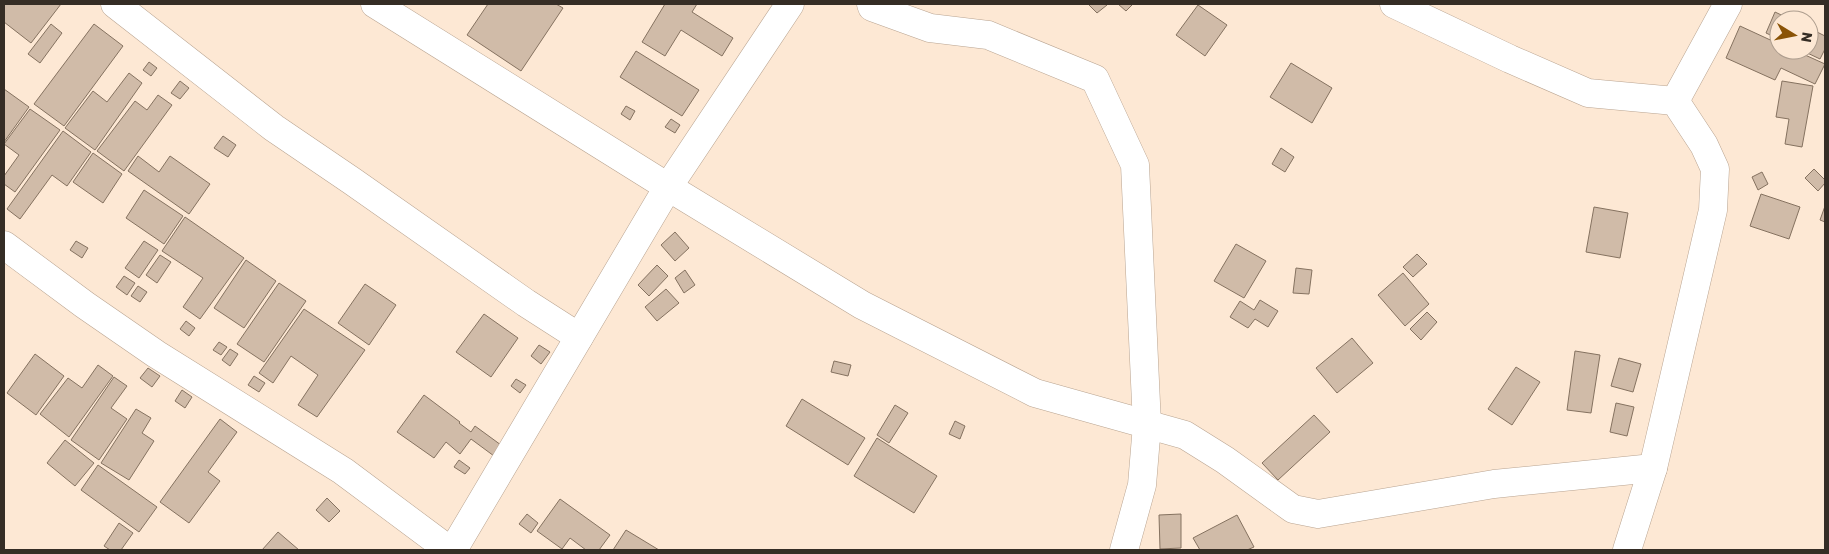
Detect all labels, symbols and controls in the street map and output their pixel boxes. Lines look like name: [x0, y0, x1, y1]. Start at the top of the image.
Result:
north arrow: [1769, 10, 1819, 60]
text: N: [1797, 31, 1816, 44]

